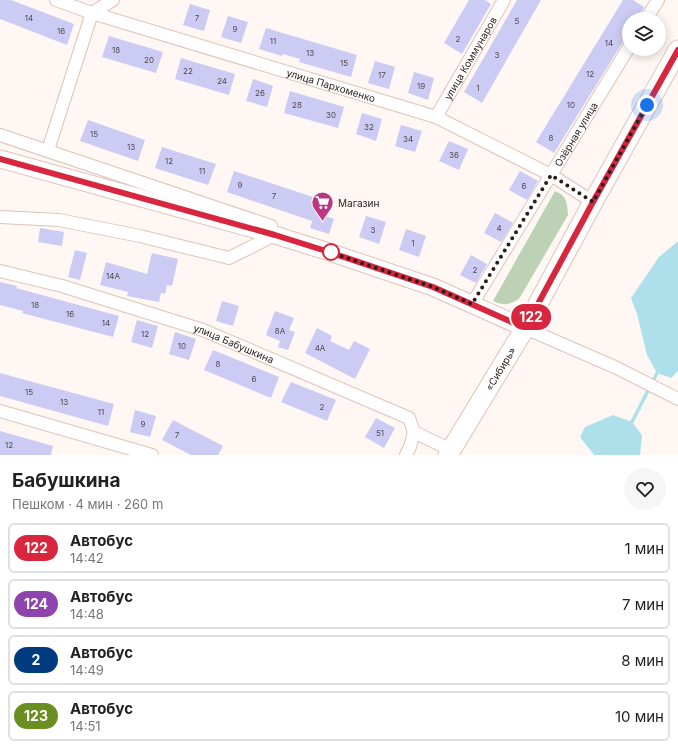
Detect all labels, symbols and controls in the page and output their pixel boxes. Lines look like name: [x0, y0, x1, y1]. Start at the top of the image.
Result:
map controls: [622, 12, 666, 56]
button: layers: [622, 12, 666, 56]
house number: 14: [25, 13, 33, 23]
house number: 7: [195, 13, 200, 23]
street label: улица Коммунаров: [441, 14, 499, 102]
house number: 5: [515, 16, 520, 26]
house number: 9: [233, 24, 238, 34]
house number: 16: [57, 26, 65, 36]
house number: 2: [456, 34, 461, 44]
house number: 11: [270, 36, 276, 46]
house number: 14: [605, 38, 613, 48]
house number: 18: [112, 45, 120, 55]
house number: 13: [306, 48, 314, 58]
house number: 3: [495, 50, 500, 60]
house number: 20: [144, 55, 154, 65]
house number: 15: [340, 58, 348, 68]
house number: 22: [183, 66, 193, 76]
street label: улица Пархоменко: [285, 66, 377, 104]
house number: 12: [586, 69, 594, 79]
house number: 17: [378, 70, 386, 80]
house number: 24: [217, 76, 227, 86]
house number: 19: [417, 81, 425, 91]
house number: 1: [476, 83, 480, 93]
house number: 26: [255, 88, 265, 98]
your location: [637, 95, 657, 115]
house number: 28: [292, 100, 302, 110]
street label: Озёрная улица: [552, 100, 600, 168]
house number: 10: [567, 100, 575, 110]
house number: 30: [326, 110, 336, 120]
house number: 32: [364, 122, 374, 132]
house number: 15: [90, 129, 98, 139]
house number: 8: [549, 133, 554, 143]
house number: 34: [403, 134, 413, 144]
house number: 13: [127, 142, 135, 152]
house number: 36: [449, 150, 459, 160]
house number: 12: [165, 156, 173, 166]
house number: 11: [199, 166, 205, 176]
house number: 9: [238, 180, 243, 190]
house number: 6: [522, 181, 527, 191]
supermarket icon: Магазин: [309, 190, 335, 223]
house number: 7: [272, 191, 277, 201]
place label: Магазин: [338, 197, 379, 209]
house number: 4: [496, 223, 502, 233]
house number: 3: [371, 225, 376, 235]
house number: 1: [411, 238, 415, 248]
unlabelled marker: [322, 243, 340, 261]
house number: 2: [473, 265, 478, 275]
house number: 14А: [106, 271, 120, 281]
house number: 18: [31, 300, 39, 310]
line badge: 122: [508, 304, 554, 330]
text: 122: [519, 308, 543, 325]
house number: 16: [66, 309, 74, 319]
house number: 14: [102, 318, 110, 328]
street label: улица Бабушкина: [192, 321, 276, 366]
house number: 8А: [275, 326, 286, 336]
house number: 12: [141, 329, 149, 339]
house number: 10: [178, 341, 186, 351]
house number: 4А: [315, 343, 326, 353]
street label: «Сибирь»: [483, 345, 518, 392]
house number: 8: [216, 359, 221, 369]
house number: 6: [252, 374, 257, 384]
house number: 15: [25, 387, 33, 397]
house number: 13: [60, 397, 68, 407]
house number: 2: [320, 402, 325, 412]
house number: 11: [98, 407, 104, 417]
house number: 9: [141, 419, 146, 429]
house number: 51: [376, 428, 384, 438]
house number: 7: [175, 430, 180, 440]
house number: 12: [5, 440, 13, 450]
button: heart: [624, 468, 666, 510]
text: Бабушкина: [12, 469, 120, 492]
text: Пешком · 4 мин · 260 m: [12, 496, 163, 512]
text: Автобус: [70, 531, 133, 550]
text: 122: [24, 539, 48, 556]
text: 1 мин: [624, 539, 664, 558]
text: 14:42: [70, 550, 104, 566]
text: Автобус: [70, 587, 133, 606]
text: 124: [24, 595, 48, 612]
text: 7 мин: [622, 595, 664, 614]
text: 14:48: [70, 606, 104, 622]
text: Автобус: [70, 643, 133, 662]
text: 2: [32, 651, 40, 668]
text: 8 мин: [621, 651, 664, 670]
text: 14:49: [70, 662, 104, 678]
text: Автобус: [70, 699, 133, 718]
text: 123: [24, 707, 48, 724]
text: 10 мин: [615, 707, 664, 726]
text: 14:51: [70, 718, 101, 734]

